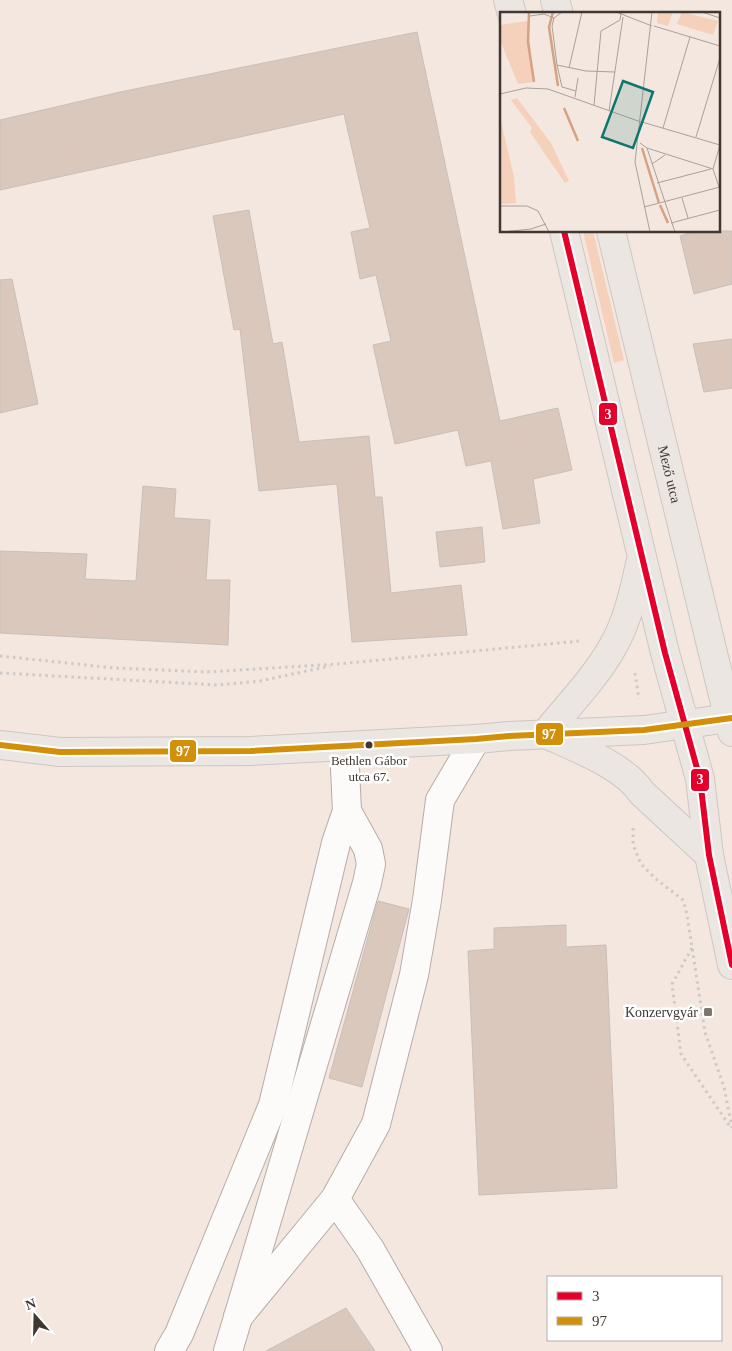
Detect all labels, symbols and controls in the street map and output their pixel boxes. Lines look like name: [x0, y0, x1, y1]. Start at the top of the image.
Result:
inset map: [500, 12, 720, 232]
line badge: 3: [598, 402, 618, 426]
text: 3: [605, 407, 612, 422]
street label: Mező utca: [655, 444, 684, 505]
line badge: 97: [535, 722, 564, 746]
text: 97: [542, 727, 556, 742]
line badge: 97: [169, 739, 197, 763]
marker: Bethlen Gábor utca 67.: [364, 740, 374, 750]
text: 97: [176, 744, 190, 759]
place label: Bethlen Gábor utca 67.: [331, 753, 408, 784]
line badge: 3: [690, 768, 710, 792]
text: 3: [697, 772, 704, 787]
place label: Konzervgyár: [625, 1005, 698, 1020]
marker: Konzervgyár: [702, 1006, 714, 1018]
legend: [547, 1276, 722, 1341]
text: 3: [592, 1288, 600, 1304]
north arrow: [10, 1291, 60, 1341]
text: N: [23, 1295, 38, 1313]
text: 97: [592, 1313, 608, 1329]

